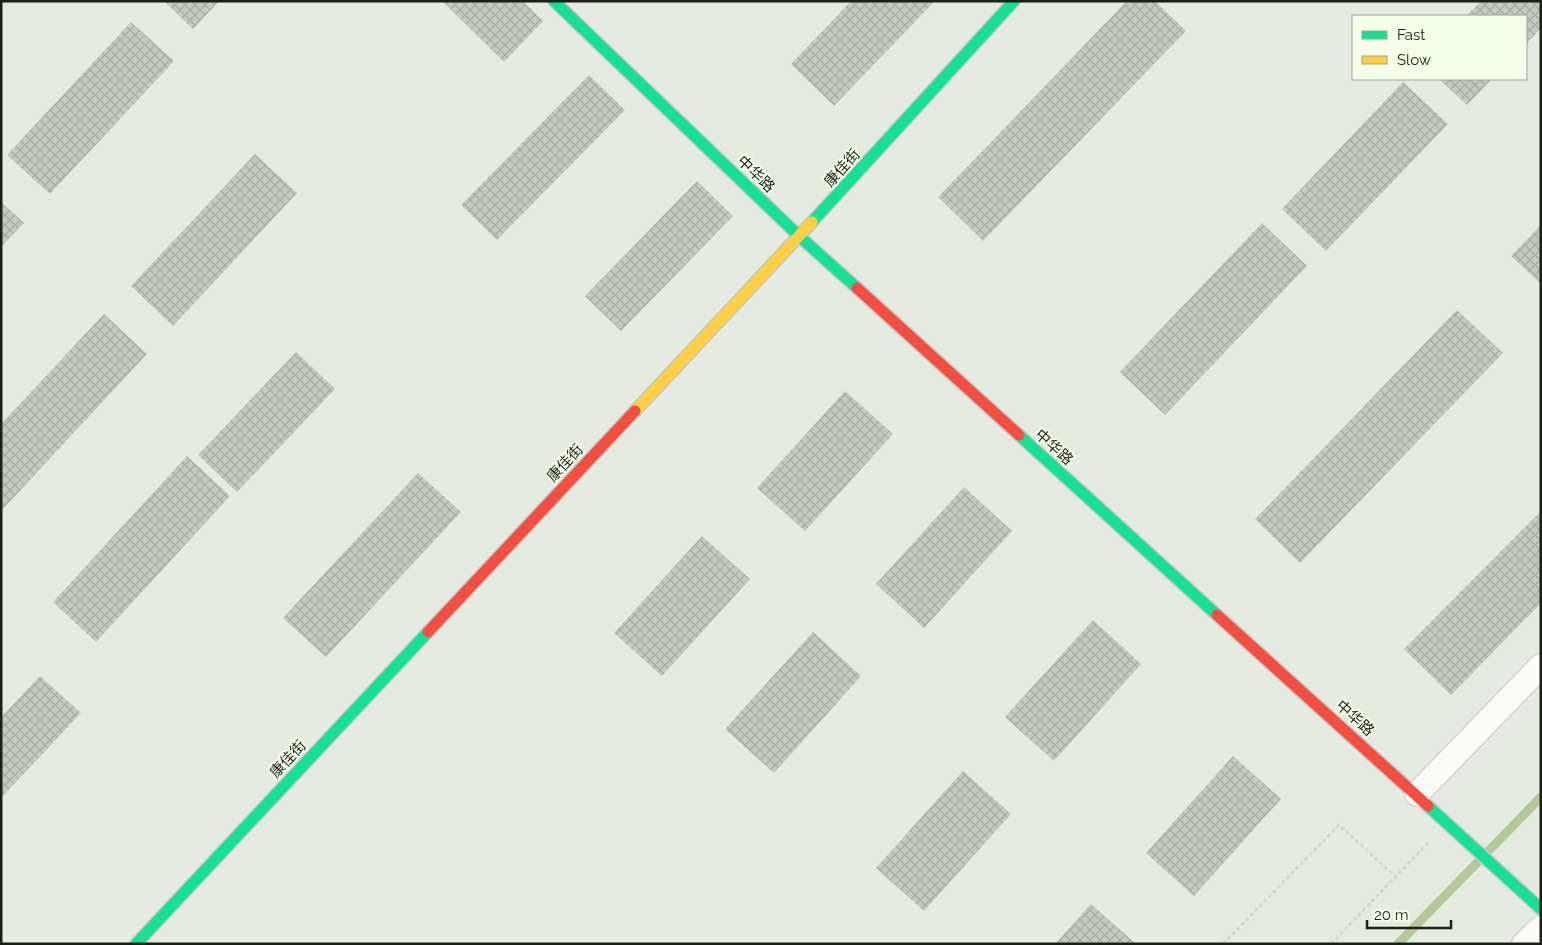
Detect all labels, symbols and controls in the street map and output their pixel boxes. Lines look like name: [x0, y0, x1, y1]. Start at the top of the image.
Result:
legend: [1352, 15, 1527, 80]
text: Fast: [1397, 26, 1425, 44]
text: Slow: [1397, 51, 1431, 69]
street label: 康佳街: [820, 145, 864, 191]
street label: 中华路: [734, 152, 778, 196]
street label: 中华路: [1031, 425, 1077, 469]
street label: 康佳街: [543, 440, 587, 486]
street label: 中华路: [1332, 696, 1378, 740]
street label: 康佳街: [266, 736, 310, 782]
scale bar: [1367, 898, 1451, 930]
text: 20 m: [1374, 906, 1409, 924]

